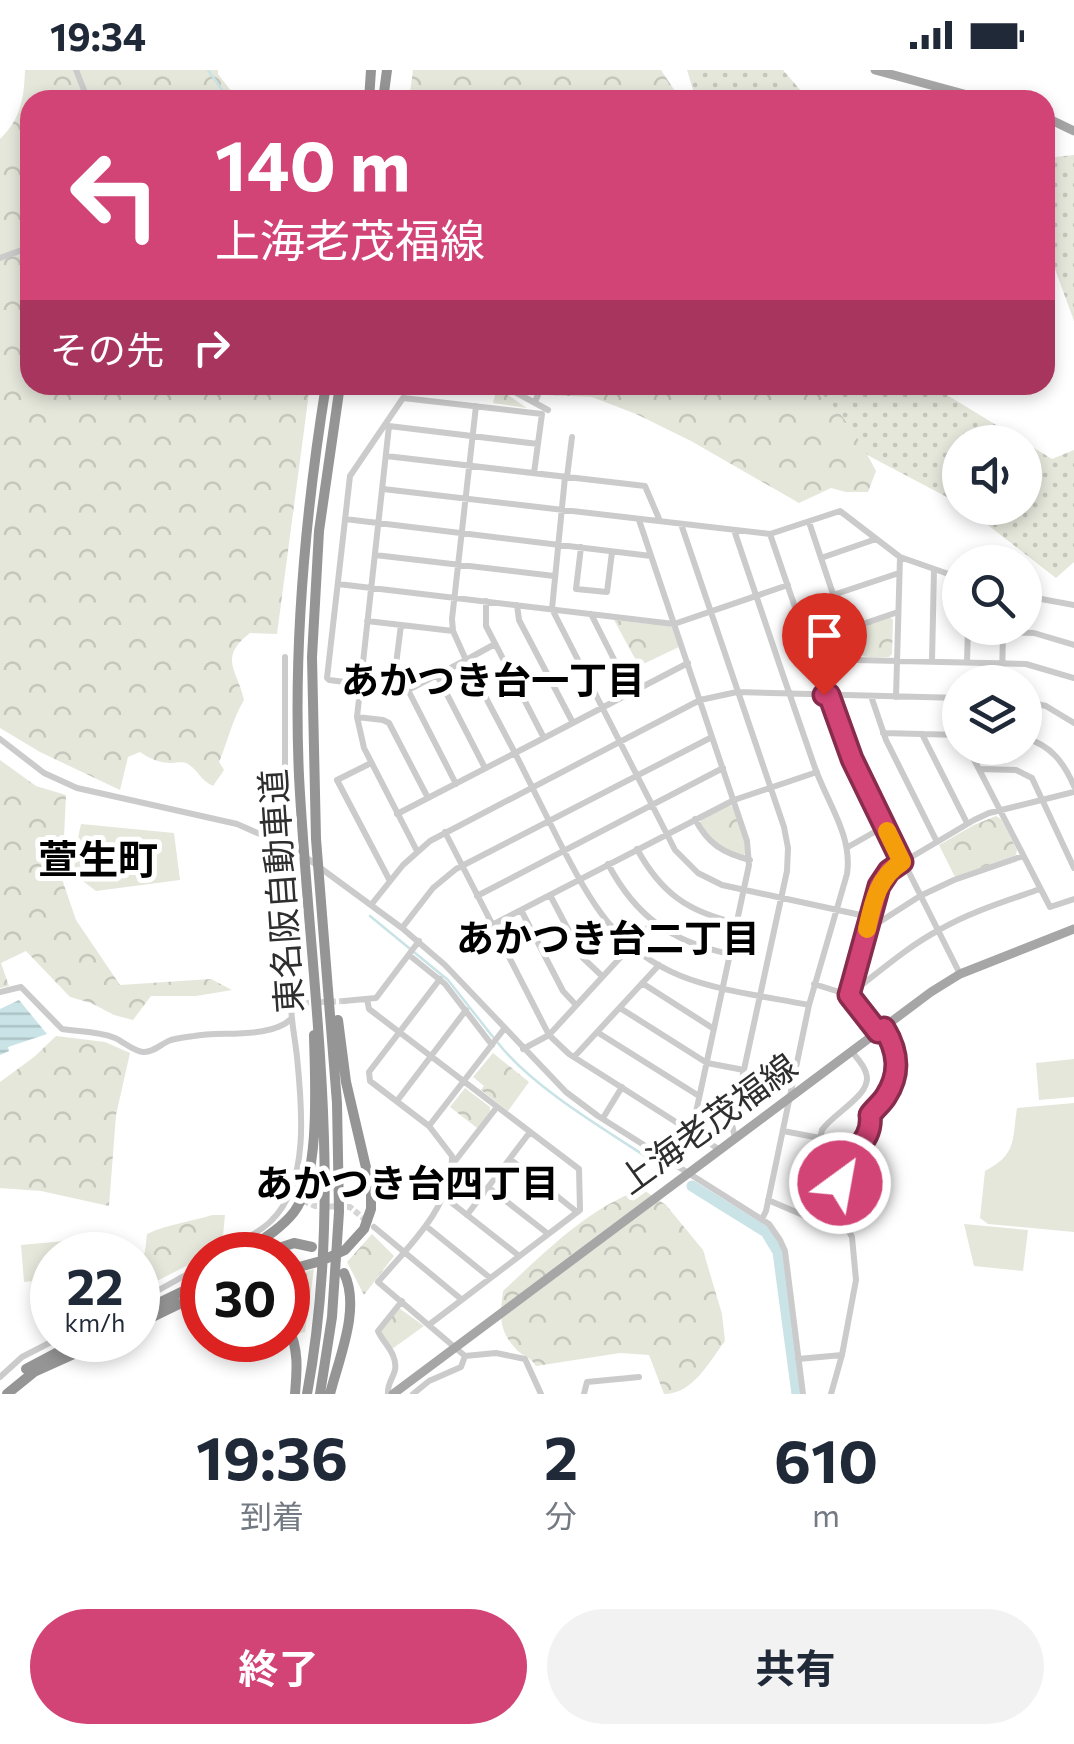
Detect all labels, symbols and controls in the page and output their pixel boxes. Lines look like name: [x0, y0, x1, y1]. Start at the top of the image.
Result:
text: 19:34: [50, 12, 146, 59]
text: 140 m: [215, 120, 411, 205]
icon: left: [50, 130, 180, 260]
text: 上海老茂福線: [215, 211, 485, 266]
icon: right: [184, 320, 239, 375]
text: その先: [50, 325, 164, 372]
map controls: [942, 425, 1042, 765]
button: sound: [942, 425, 1042, 525]
button: search: [942, 545, 1042, 645]
pin: [782, 593, 867, 696]
icon: arrive: [797, 608, 852, 663]
district label: あかつき台一丁目: [341, 655, 645, 702]
button: layers: [942, 665, 1042, 765]
street label: 東名阪自動車道: [250, 767, 309, 1015]
district label: 萱生町: [38, 833, 158, 882]
district label: あかつき台二丁目: [456, 913, 760, 960]
street label: 上海老茂福線: [609, 1043, 804, 1201]
position arrow: [788, 1131, 892, 1235]
district label: あかつき台四丁目: [255, 1158, 559, 1205]
speed limit sign: 30: [180, 1232, 310, 1362]
text: 22: [67, 1254, 123, 1315]
text: km/h: [65, 1307, 125, 1337]
text: 19:36: [196, 1419, 348, 1492]
text: 2: [544, 1419, 578, 1492]
text: 610: [774, 1422, 878, 1495]
text: m: [812, 1494, 840, 1534]
text: 到着: [240, 1495, 304, 1535]
text: 分: [545, 1495, 577, 1535]
button: 終了: [30, 1609, 527, 1724]
button: 共有: [547, 1609, 1044, 1724]

